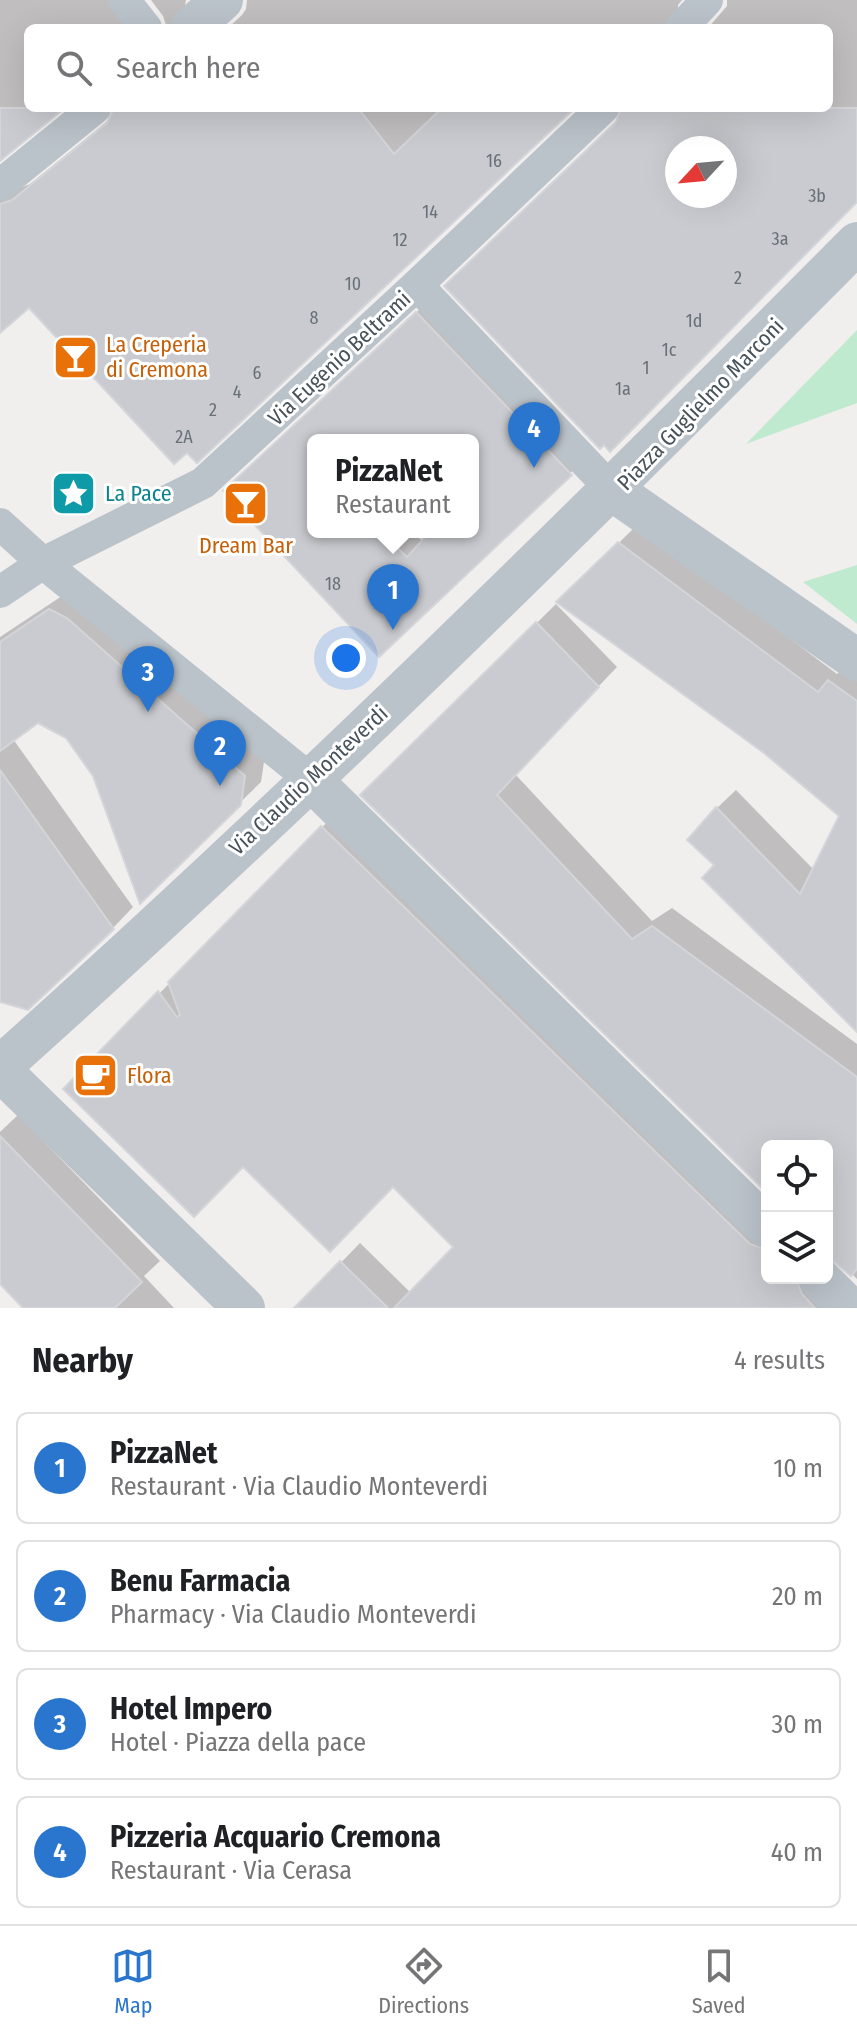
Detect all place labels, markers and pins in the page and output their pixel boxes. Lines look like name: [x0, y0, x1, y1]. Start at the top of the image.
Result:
place label: La Creperia di Cremona: [106, 331, 208, 383]
bar icon: La Creperia di Cremona: [51, 333, 99, 381]
pin: 4: [508, 402, 560, 468]
place icon: La Pace: [50, 469, 98, 517]
place label: La Pace: [105, 480, 172, 507]
bar icon: Dream Bar: [222, 480, 270, 528]
place label: Dream Bar: [199, 532, 293, 559]
pin: 1: [367, 564, 419, 630]
pin: 3: [122, 646, 174, 712]
pin: 2: [194, 720, 246, 786]
cafe icon: Flora: [72, 1051, 120, 1099]
place label: Flora: [127, 1062, 171, 1089]

